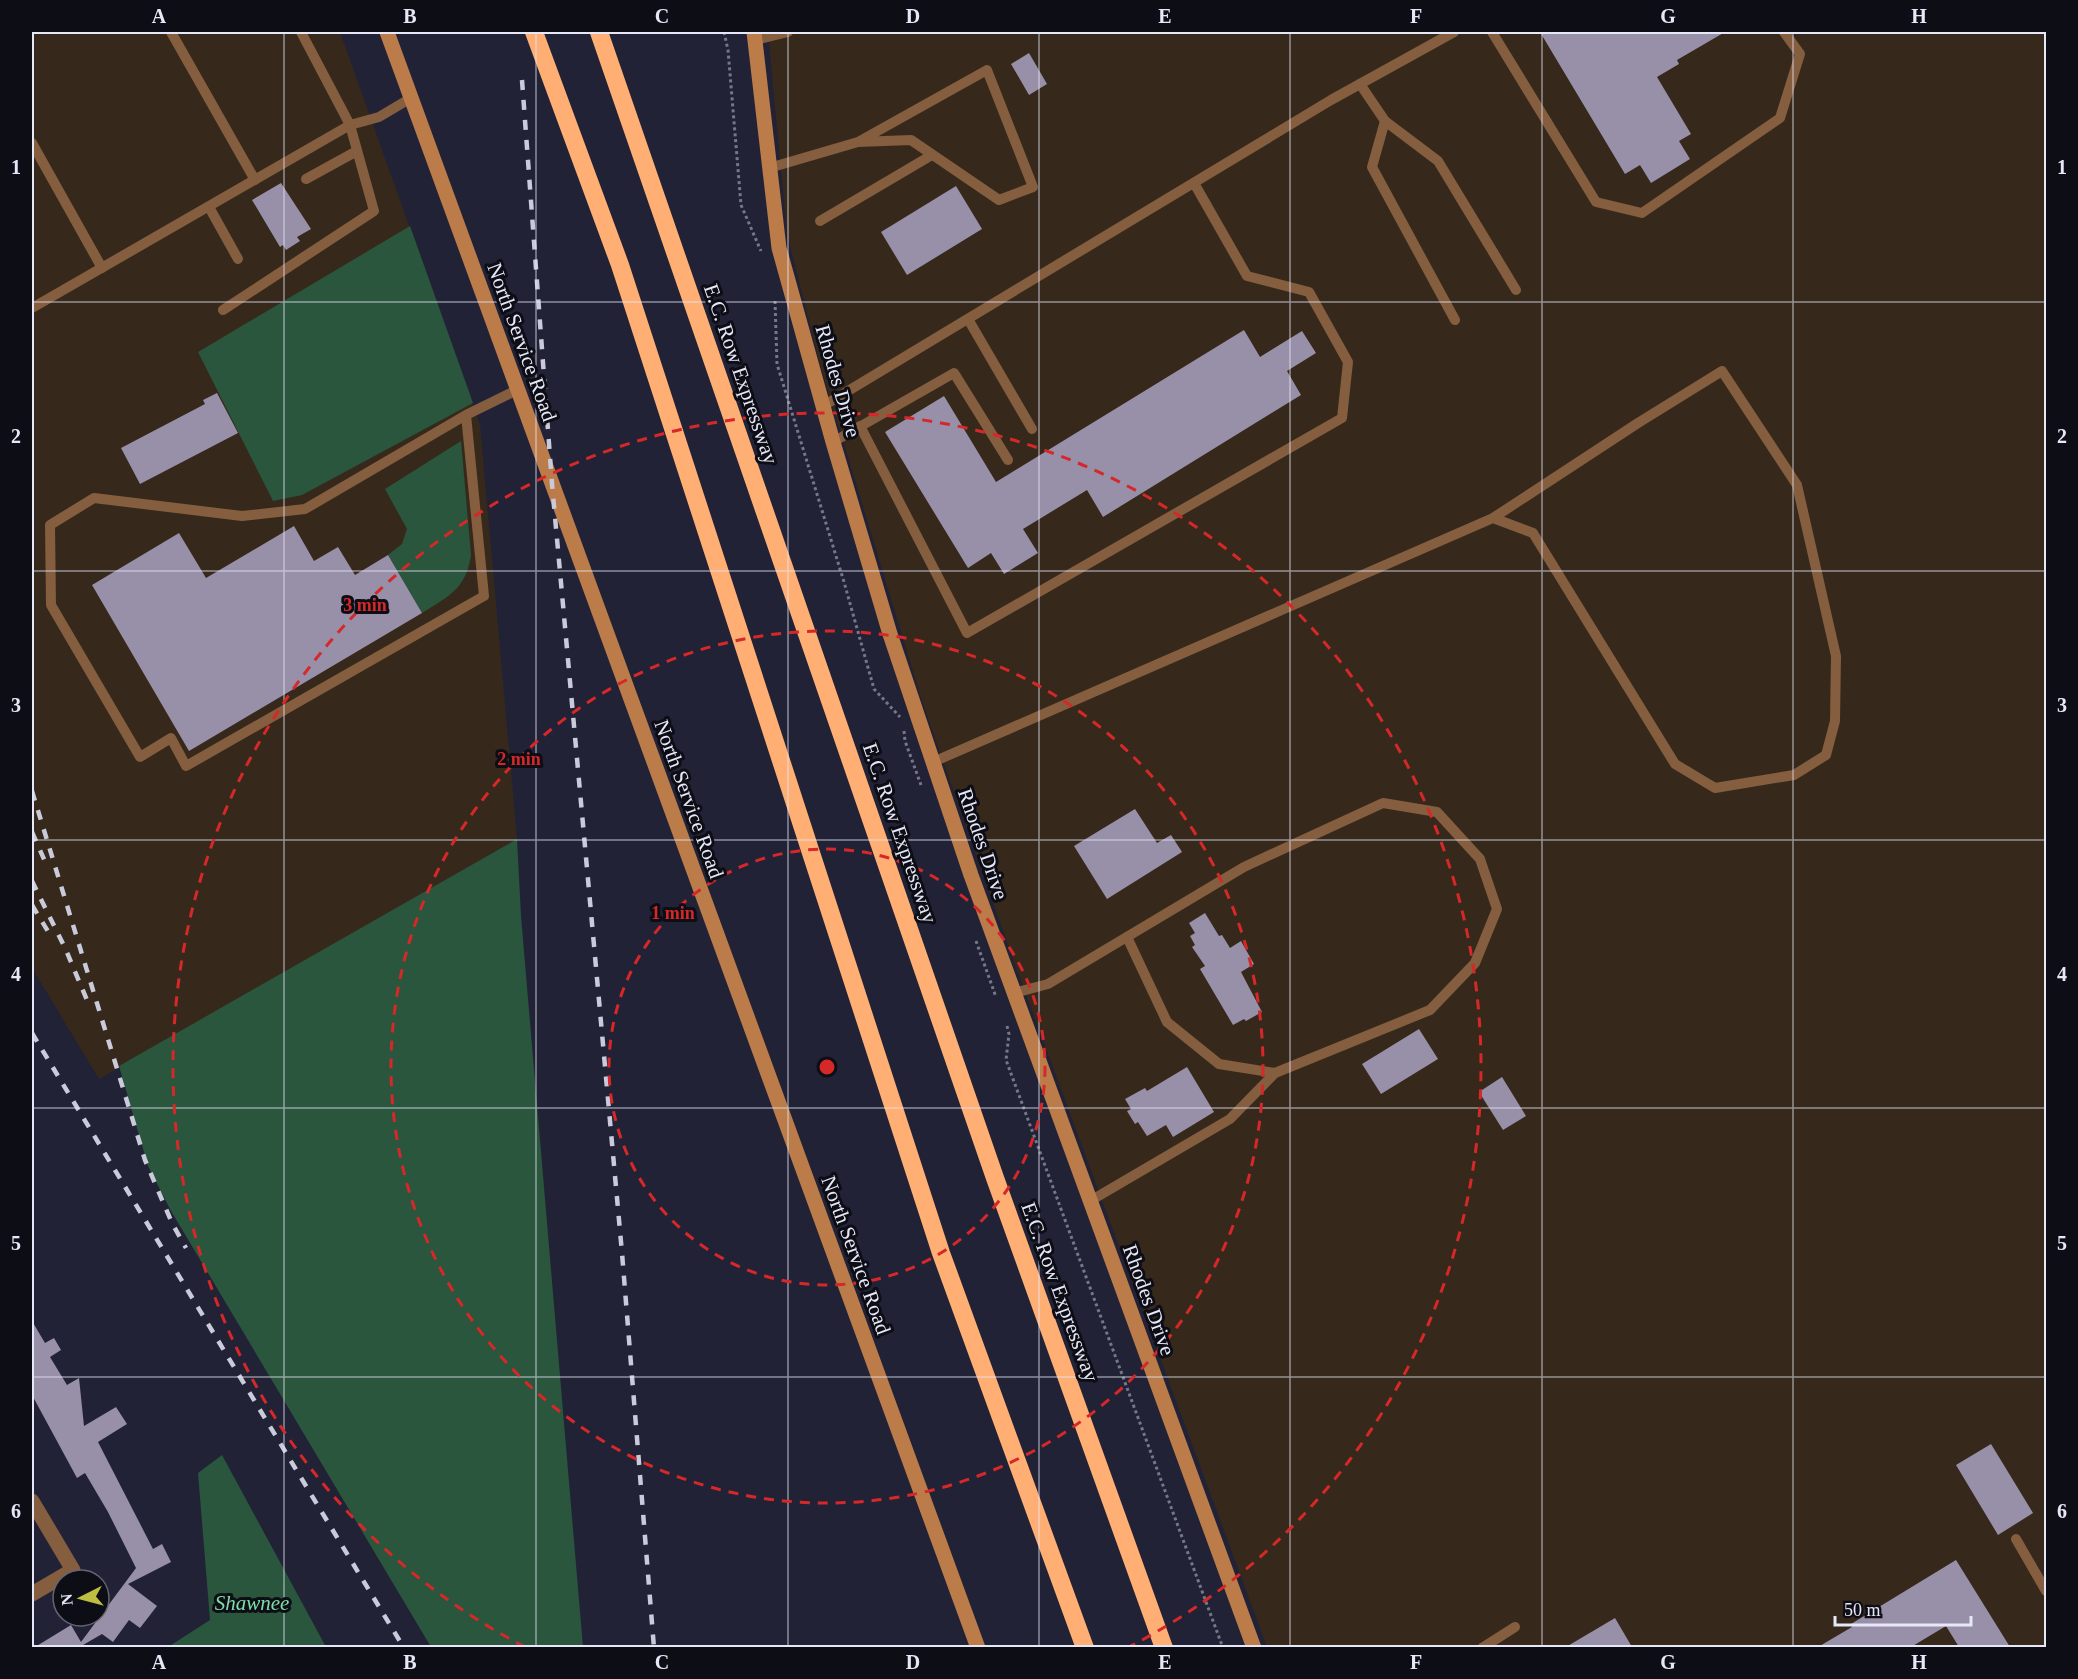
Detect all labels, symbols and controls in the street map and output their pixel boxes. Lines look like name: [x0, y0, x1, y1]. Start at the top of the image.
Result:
text: A: [152, 5, 167, 27]
text: B: [403, 5, 417, 27]
text: C: [655, 5, 669, 27]
text: D: [906, 5, 920, 27]
text: E: [1158, 5, 1172, 27]
text: F: [1410, 5, 1422, 27]
text: G: [1660, 5, 1676, 27]
text: H: [1911, 5, 1927, 27]
text: 1: [11, 156, 21, 178]
text: 1: [2057, 156, 2067, 178]
street label: North Service Road: [482, 260, 562, 425]
street label: E.C. Row Expressway: [699, 281, 783, 468]
street label: Rhodes Drive: [810, 322, 866, 440]
text: 2: [11, 425, 21, 447]
text: 2: [2057, 425, 2067, 447]
text: 3 min: [343, 595, 387, 615]
text: 3: [11, 694, 21, 716]
text: 3: [2057, 694, 2067, 716]
street label: North Service Road: [649, 717, 729, 882]
street label: E.C. Row Expressway: [858, 740, 942, 927]
text: 2 min: [497, 749, 541, 769]
street label: Rhodes Drive: [953, 785, 1013, 903]
text: 1 min: [651, 903, 695, 923]
text: 4: [11, 963, 21, 985]
text: 4: [2057, 963, 2067, 985]
centre of rings: [817, 1057, 837, 1077]
street label: North Service Road: [816, 1173, 896, 1338]
street label: E.C. Row Expressway: [1016, 1199, 1104, 1385]
text: 5: [11, 1232, 21, 1254]
text: 5: [2057, 1232, 2067, 1254]
street label: Rhodes Drive: [1118, 1241, 1180, 1359]
text: 6: [11, 1500, 21, 1522]
text: 6: [2057, 1500, 2067, 1522]
north arrow: [51, 1568, 111, 1628]
scale bar: [1835, 1589, 1972, 1627]
park label: Shawnee: [215, 1591, 289, 1615]
text: N: [57, 1592, 76, 1606]
text: 50 m: [1844, 1600, 1881, 1620]
text: A: [152, 1651, 167, 1673]
text: B: [403, 1651, 417, 1673]
text: C: [655, 1651, 669, 1673]
text: D: [906, 1651, 920, 1673]
text: E: [1158, 1651, 1172, 1673]
text: F: [1410, 1651, 1422, 1673]
text: G: [1660, 1651, 1676, 1673]
text: H: [1911, 1651, 1927, 1673]

